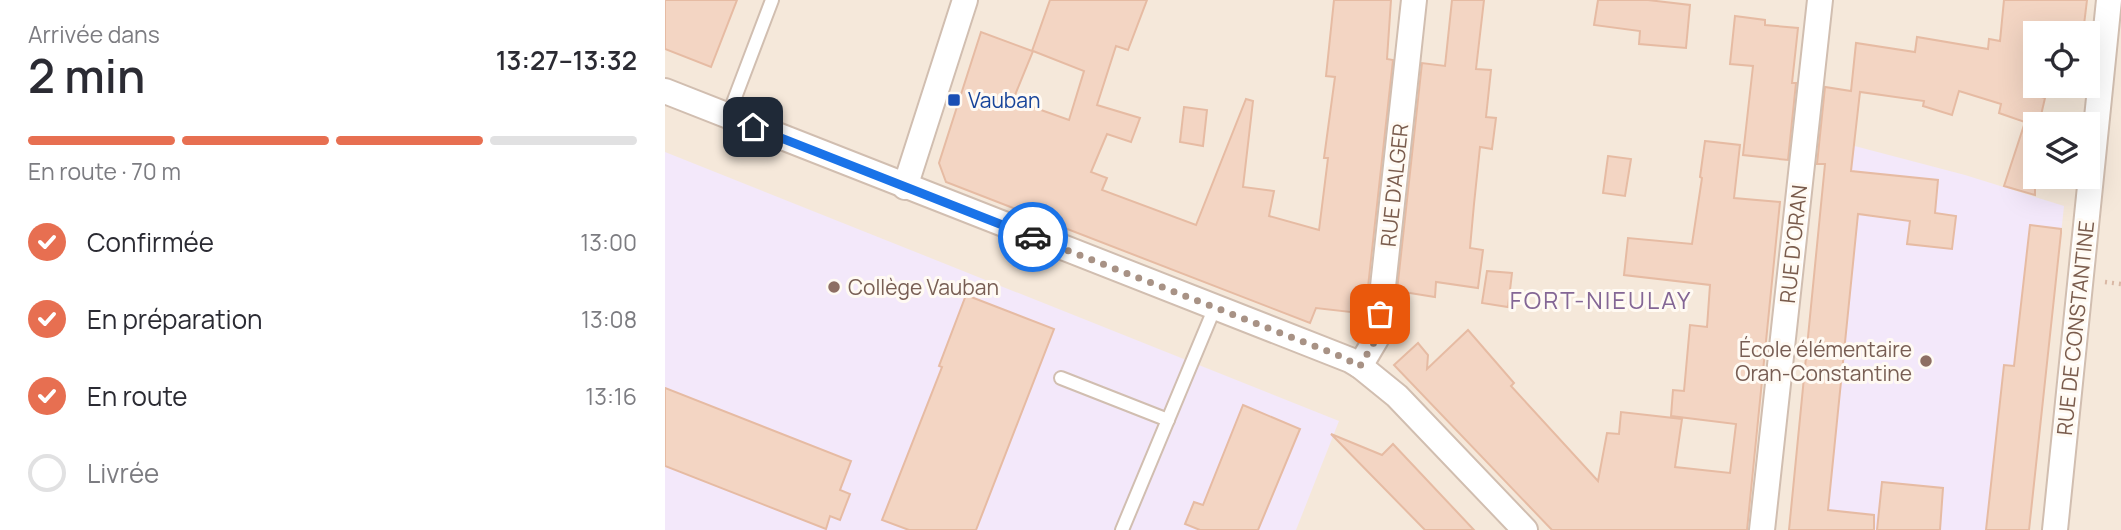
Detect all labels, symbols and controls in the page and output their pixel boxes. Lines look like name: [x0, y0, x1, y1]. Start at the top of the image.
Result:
text: Arrivée dans: [28, 18, 160, 50]
map controls: [2023, 21, 2100, 189]
button: locate: [2023, 21, 2100, 98]
text: 13:27–13:32: [496, 42, 637, 78]
text: 2 min: [28, 44, 145, 107]
place label: Vauban: [968, 86, 1040, 114]
marker: Vauban: [946, 92, 962, 108]
pin: [723, 97, 783, 157]
icon: home: [734, 108, 772, 146]
button: layers: [2023, 112, 2100, 189]
street label: RUE D'ALGER: [1374, 122, 1414, 248]
text: En route · 70 m: [28, 155, 181, 187]
street label: RUE D'ORAN: [1773, 183, 1813, 305]
courier: [998, 202, 1068, 272]
icon: car: [1014, 218, 1052, 256]
street label: RUE DE CONSTANTINE: [2050, 219, 2100, 437]
icon: check: [28, 223, 66, 261]
text: Confirmée: [87, 224, 214, 260]
text: 13:00: [580, 226, 637, 258]
place label: Collège Vauban: [848, 273, 999, 301]
marker: Collège Vauban: [826, 279, 842, 295]
district label: FORT-NIEULAY: [1510, 283, 1692, 316]
pin: [1350, 284, 1410, 344]
icon: bag: [1361, 295, 1399, 333]
icon: check: [28, 300, 66, 338]
text: En préparation: [87, 301, 262, 337]
text: 13:08: [581, 303, 637, 335]
place label: École élémentaire Oran-Constantine: [1735, 335, 1912, 387]
marker: École élémentaire Oran-Constantine: [1918, 353, 1934, 369]
icon: check: [28, 377, 66, 415]
text: En route: [87, 378, 188, 414]
text: 13:16: [585, 380, 637, 412]
text: Livrée: [87, 455, 159, 491]

